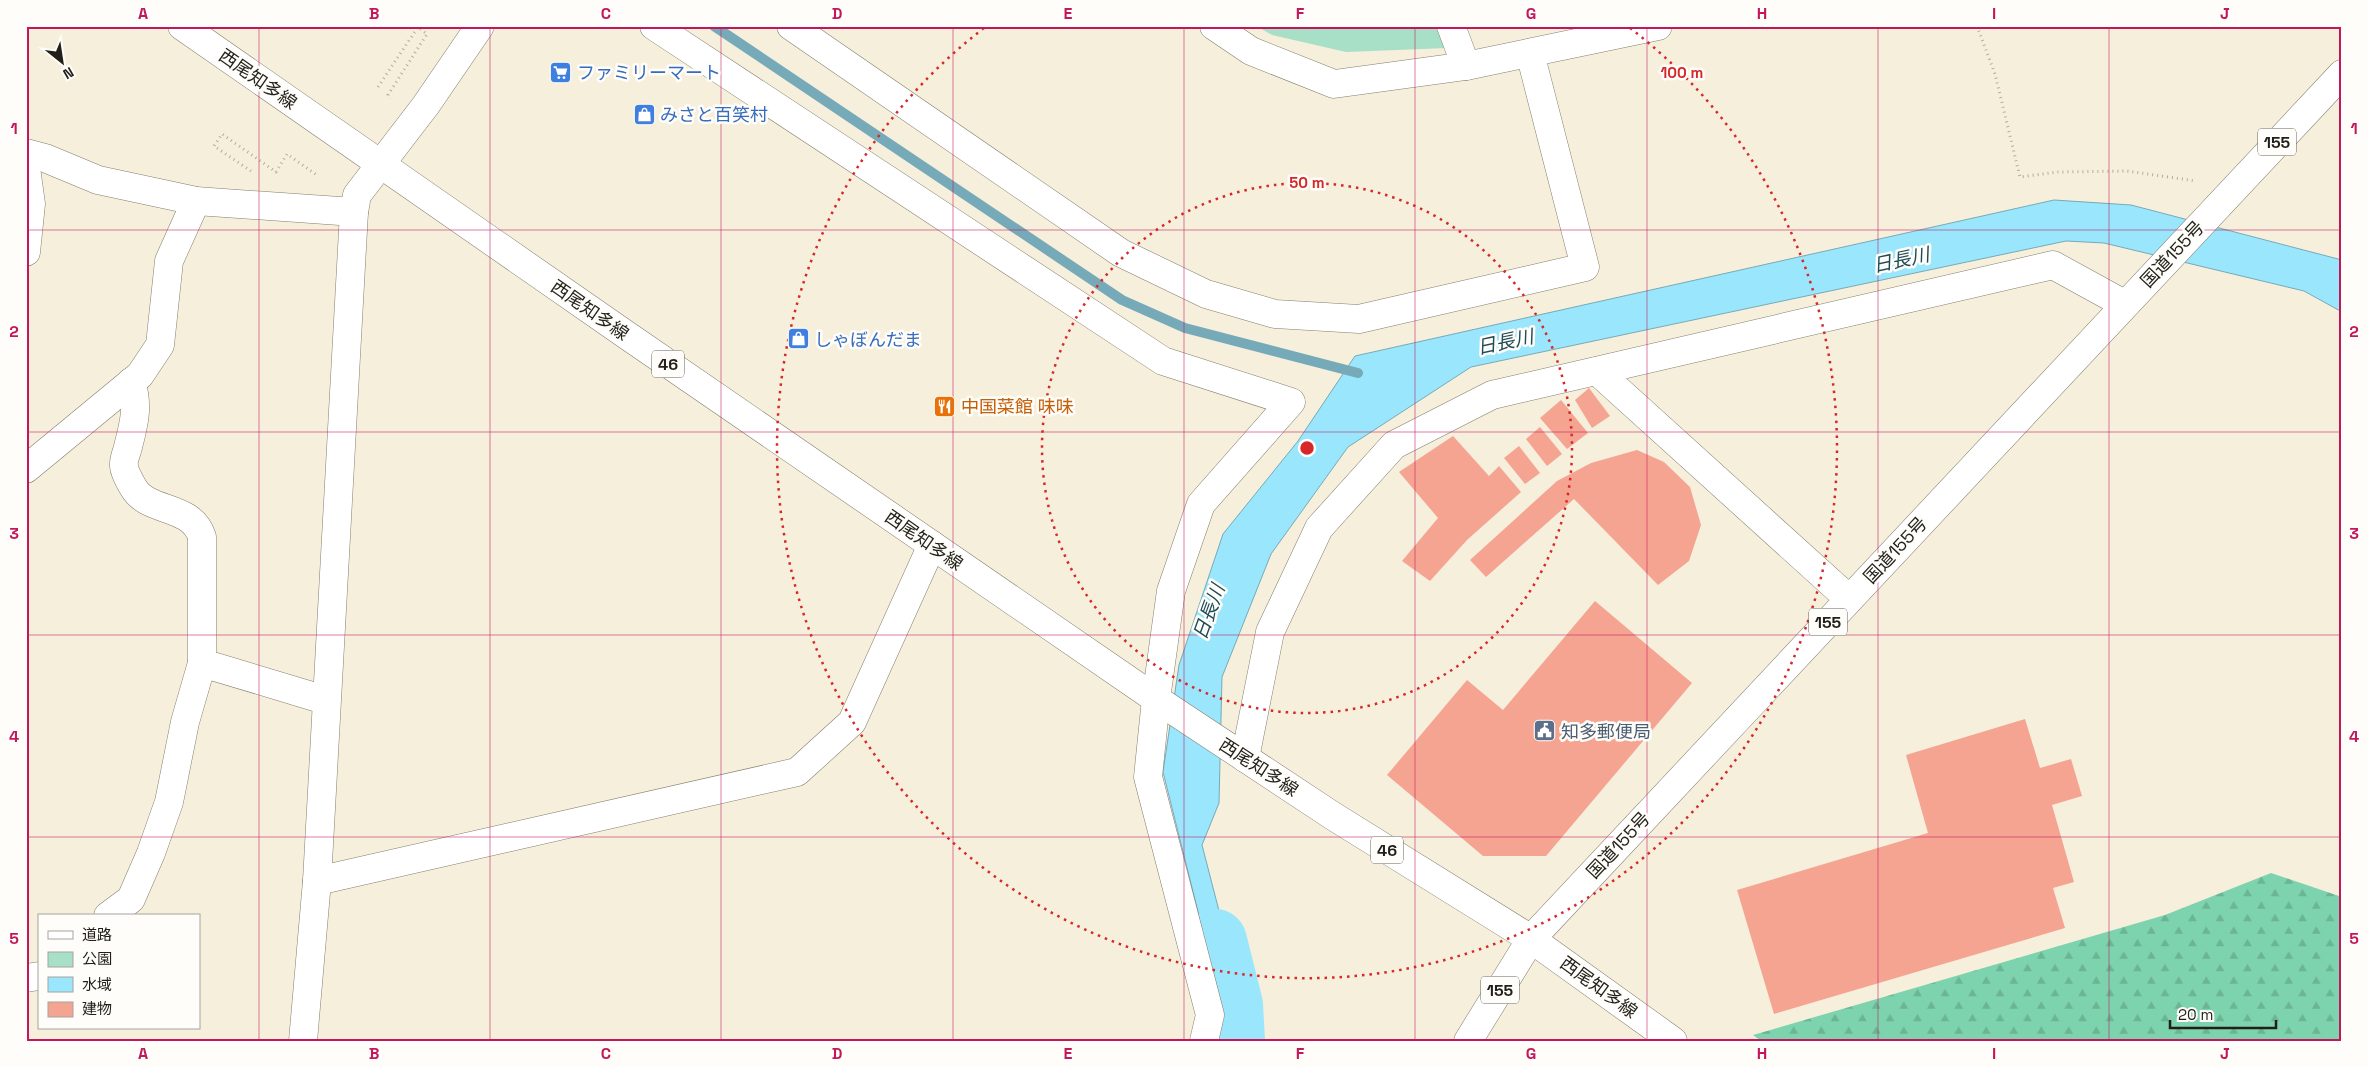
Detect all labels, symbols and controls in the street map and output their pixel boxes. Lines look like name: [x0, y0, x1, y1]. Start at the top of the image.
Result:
text: A: [138, 3, 148, 24]
text: B: [369, 3, 379, 24]
text: C: [601, 3, 611, 24]
text: D: [832, 3, 842, 24]
text: E: [1064, 3, 1073, 24]
text: F: [1296, 3, 1305, 24]
text: G: [1526, 3, 1536, 24]
text: H: [1757, 3, 1767, 24]
text: I: [1992, 3, 1996, 24]
text: J: [2220, 3, 2230, 24]
north arrow: [38, 38, 88, 88]
street label: 西尾知多線: [215, 44, 301, 114]
supermarket icon: ファミリーマート: [549, 60, 573, 84]
place label: ファミリーマート: [577, 61, 721, 84]
text: N: [60, 63, 77, 83]
text: 100 m: [1661, 63, 1703, 82]
shop icon: みさと百笑村: [632, 102, 656, 126]
place label: みさと百笑村: [660, 103, 768, 126]
text: 1: [10, 118, 18, 139]
text: 1: [2350, 118, 2358, 139]
road number: 155: [2258, 128, 2296, 156]
text: 50 m: [1289, 173, 1325, 192]
street label: 国道155号: [2135, 216, 2209, 292]
water label: 日長川: [1871, 241, 1933, 278]
street label: 西尾知多線: [547, 275, 633, 345]
text: 2: [9, 321, 19, 342]
text: 2: [2349, 321, 2359, 342]
water label: 日長川: [1475, 323, 1537, 360]
shop icon: しゃぼんだま: [786, 327, 810, 351]
place label: しゃぼんだま: [814, 328, 922, 351]
road number: 46: [652, 350, 684, 378]
restaurant icon: 中国菜館 味味: [933, 394, 957, 418]
place label: 中国菜館 味味: [961, 395, 1074, 418]
centre of rings: [1298, 439, 1316, 457]
street label: 西尾知多線: [881, 505, 967, 575]
street label: 国道155号: [1858, 512, 1932, 588]
text: 3: [9, 523, 19, 544]
text: 3: [2349, 523, 2359, 544]
water label: 日長川: [1188, 579, 1231, 643]
road number: 155: [1809, 608, 1847, 636]
public building icon: 知多郵便局: [1533, 719, 1557, 743]
place label: 知多郵便局: [1561, 720, 1651, 743]
text: 4: [9, 726, 19, 747]
text: 4: [2349, 726, 2359, 747]
street label: 西尾知多線: [1215, 733, 1303, 801]
street label: 国道155号: [1581, 807, 1655, 883]
road number: 46: [1371, 836, 1403, 864]
legend: [38, 914, 200, 1030]
text: 道路: [82, 925, 112, 944]
text: 5: [9, 928, 19, 949]
text: 5: [2349, 928, 2359, 949]
text: 公園: [82, 949, 112, 968]
street label: 西尾知多線: [1556, 951, 1642, 1023]
text: 水域: [82, 975, 112, 994]
road number: 155: [1481, 976, 1519, 1004]
scale bar: [2170, 997, 2277, 1029]
text: 建物: [82, 999, 112, 1018]
text: 20 m: [2178, 1005, 2213, 1024]
text: A: [138, 1043, 148, 1064]
text: B: [369, 1043, 379, 1064]
text: C: [601, 1043, 611, 1064]
text: D: [832, 1043, 842, 1064]
text: E: [1064, 1043, 1073, 1064]
text: F: [1296, 1043, 1305, 1064]
text: G: [1526, 1043, 1536, 1064]
text: H: [1757, 1043, 1767, 1064]
text: I: [1992, 1043, 1996, 1064]
text: J: [2220, 1043, 2230, 1064]

